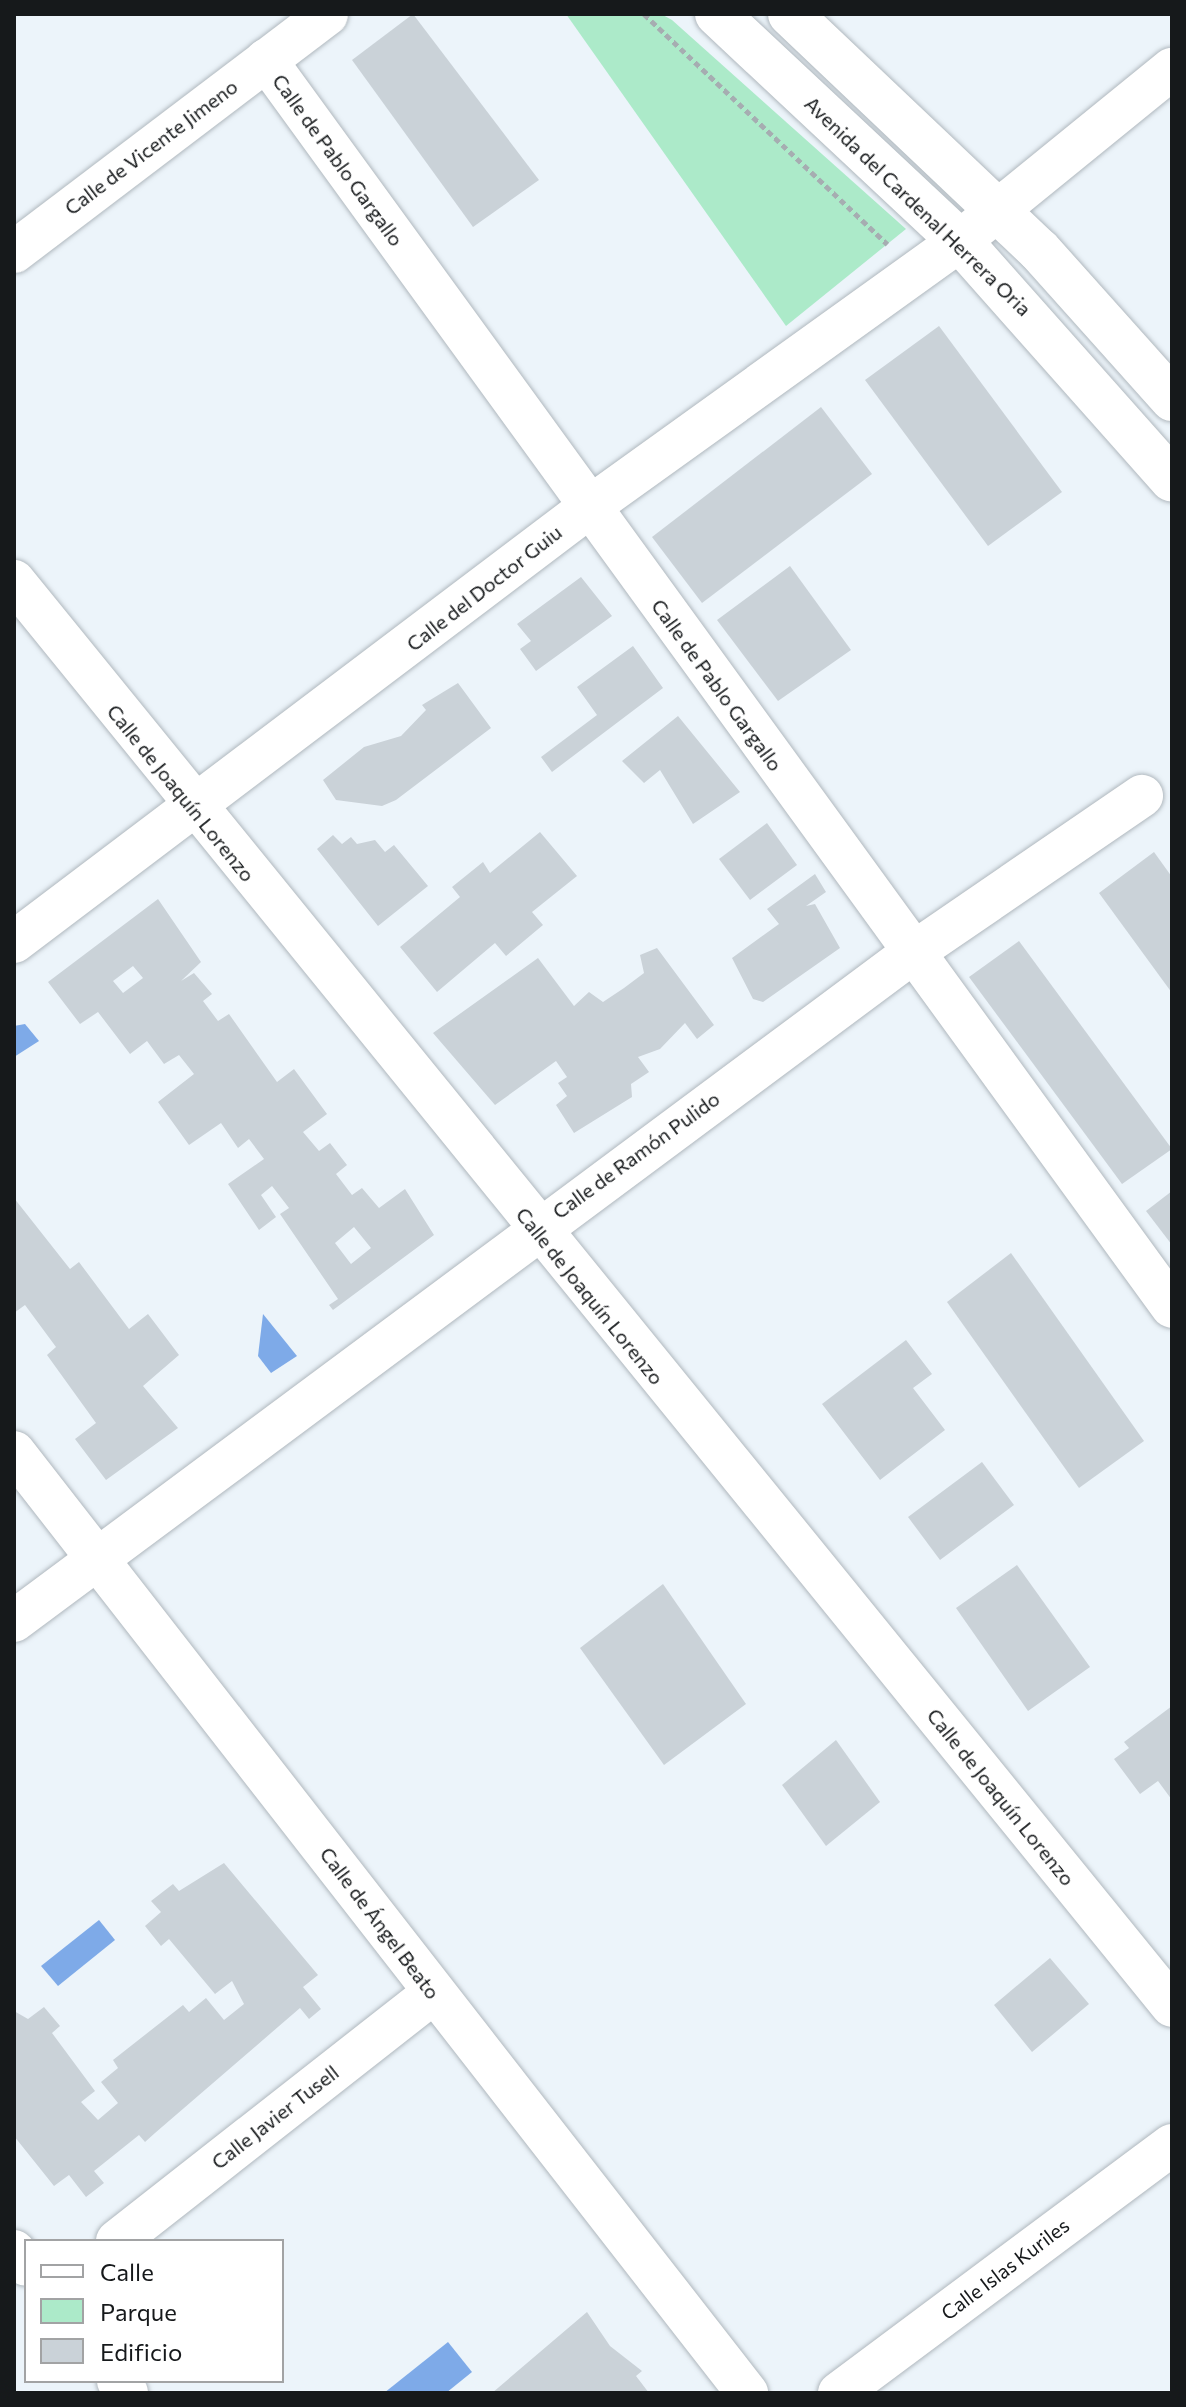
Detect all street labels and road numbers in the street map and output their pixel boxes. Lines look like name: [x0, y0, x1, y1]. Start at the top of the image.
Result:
street label: Calle de Pablo Gargallo: [268, 69, 408, 251]
street label: Calle de Vicente Jimeno: [60, 74, 242, 220]
street label: Avenida del Cardenal Herrera Oria: [800, 91, 1036, 321]
street label: Calle del Doctor Guiu: [402, 520, 566, 656]
street label: Calle de Pablo Gargallo: [647, 594, 787, 776]
street label: Calle de Joaquín Lorenzo: [102, 700, 260, 886]
street label: Calle de Ramón Pulido: [548, 1086, 724, 1224]
street label: Calle de Joaquín Lorenzo: [511, 1203, 669, 1389]
street label: Calle de Joaquín Lorenzo: [922, 1704, 1080, 1890]
street label: Calle de Ángel Beato: [315, 1842, 445, 2004]
street label: Calle Javier Tusell: [207, 2060, 343, 2174]
street label: Calle Islas Kuriles: [936, 2213, 1074, 2325]

